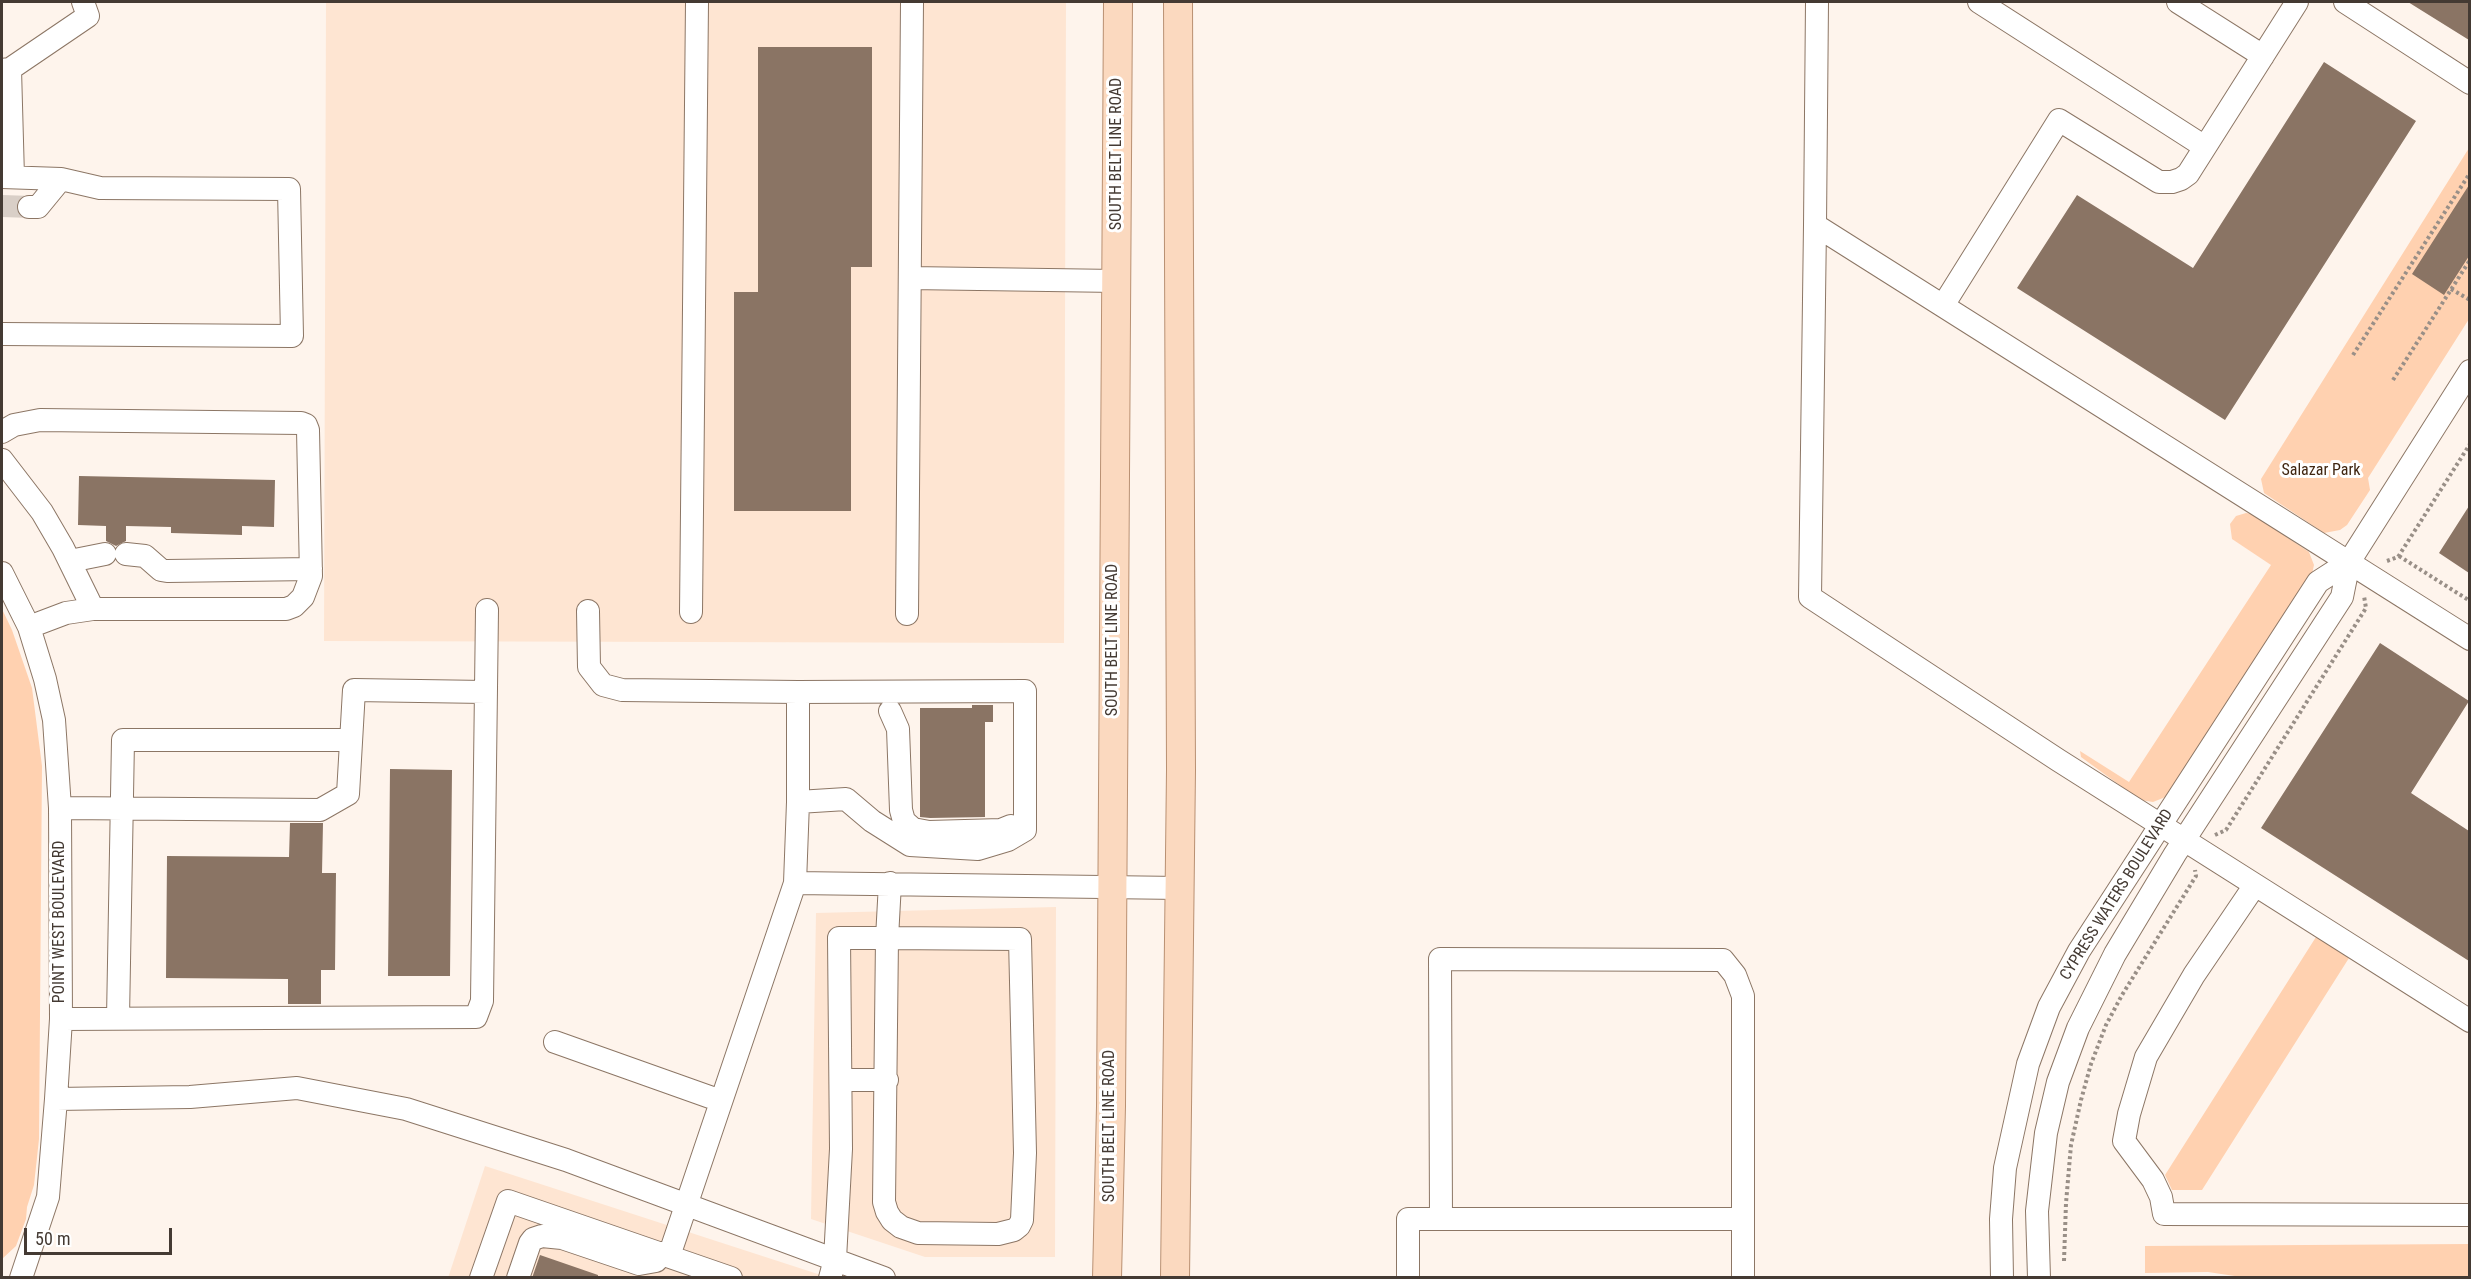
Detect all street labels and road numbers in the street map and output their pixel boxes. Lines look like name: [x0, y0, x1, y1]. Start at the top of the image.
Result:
street label: SOUTH BELT LINE ROAD: [1107, 78, 1127, 230]
street label: SOUTH BELT LINE ROAD: [1103, 564, 1123, 716]
street label: CYPRESS WATERS BOULEVARD: [2056, 806, 2178, 984]
street label: POINT WEST BOULEVARD: [50, 841, 70, 1003]
street label: SOUTH BELT LINE ROAD: [1100, 1050, 1120, 1202]

